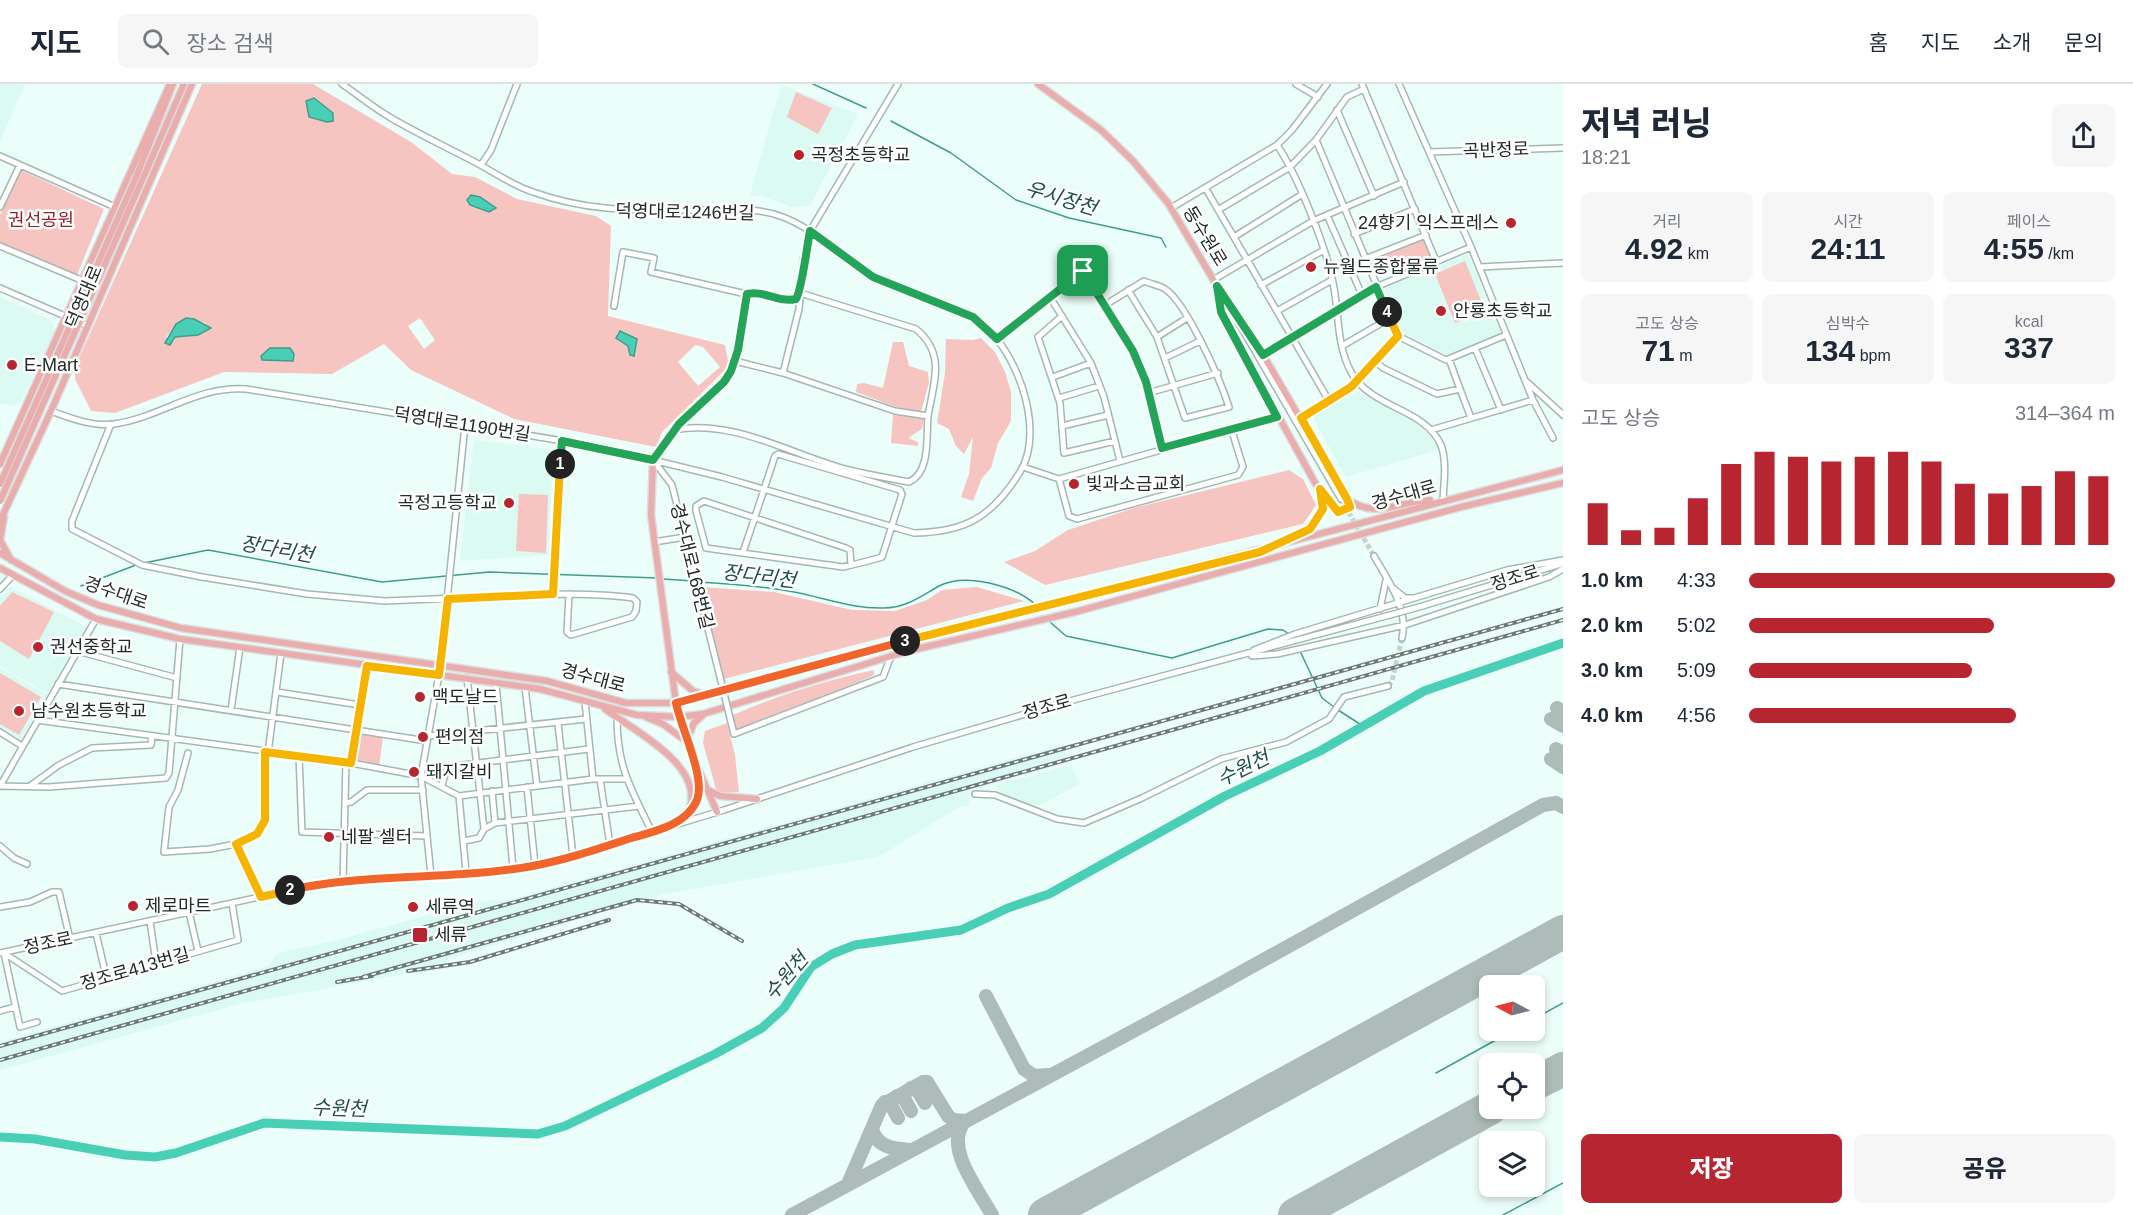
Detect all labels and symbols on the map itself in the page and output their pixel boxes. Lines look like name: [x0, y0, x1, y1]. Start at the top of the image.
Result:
street label: 곡반정로: [1463, 139, 1529, 161]
place label: 곡정초등학교: [811, 145, 910, 165]
marker: 곡정초등학교: [792, 148, 806, 162]
water label: 우시장천: [1023, 177, 1102, 220]
street label: 덕영대로1246번길: [615, 201, 755, 223]
street label: 동수원로: [1179, 202, 1231, 270]
park label: 권선공원: [8, 210, 74, 230]
place label: 24향기 익스프레스: [1358, 213, 1499, 233]
marker: 24향기 익스프레스: [1504, 216, 1518, 230]
pin: [1057, 245, 1108, 296]
place label: 뉴월드종합물류: [1323, 257, 1439, 277]
marker: 뉴월드종합물류: [1304, 260, 1318, 274]
street label: 덕영대로: [62, 263, 106, 331]
pin: 4: [1372, 297, 1402, 327]
place label: 안룡초등학교: [1453, 301, 1552, 321]
marker: 안룡초등학교: [1434, 304, 1448, 318]
place label: E-Mart: [24, 355, 78, 375]
marker: E-Mart: [5, 358, 19, 372]
street label: 덕영대로1190번길: [392, 403, 532, 445]
pin: 1: [545, 449, 575, 479]
place label: 빛과소금교회: [1086, 474, 1185, 494]
street label: 경수대로: [1369, 476, 1439, 514]
marker: 빛과소금교회: [1067, 477, 1081, 491]
place label: 곡정고등학교: [398, 493, 497, 513]
marker: 곡정고등학교: [502, 496, 516, 510]
street label: 경수대로168번길: [667, 501, 717, 631]
water label: 장다리천: [239, 532, 318, 567]
water label: 장다리천: [721, 561, 799, 592]
street label: 정조로: [1488, 561, 1542, 595]
street label: 경수대로: [81, 573, 151, 613]
pin: 3: [890, 626, 920, 656]
place label: 권선중학교: [50, 637, 133, 657]
marker: 권선중학교: [31, 640, 45, 654]
street label: 경수대로: [558, 660, 628, 696]
place label: 맥도날드: [432, 687, 498, 707]
marker: 맥도날드: [413, 690, 427, 704]
street label: 정조로: [1020, 691, 1074, 723]
place label: 남수원초등학교: [31, 701, 147, 721]
marker: 남수원초등학교: [12, 704, 26, 718]
place label: 편의점: [435, 727, 485, 747]
marker: 편의점: [416, 730, 430, 744]
water label: 수원천: [1213, 745, 1275, 790]
place label: 돼지갈비: [426, 762, 492, 782]
marker: 돼지갈비: [407, 765, 421, 779]
place label: 네팔 셀터: [341, 827, 412, 847]
marker: 네팔 셀터: [322, 830, 336, 844]
pin: 2: [275, 875, 305, 905]
place label: 제로마트: [145, 896, 211, 916]
place label: 세류역: [425, 897, 475, 917]
marker: 제로마트: [126, 899, 140, 913]
marker: 세류역: [406, 900, 420, 914]
place label: 세류: [434, 925, 467, 945]
marker: 세류: [411, 926, 429, 944]
street label: 정조로: [22, 928, 74, 958]
street label: 정조로413번길: [78, 944, 192, 994]
water label: 수원천: [760, 946, 814, 1004]
north arrow: [1479, 975, 1545, 1041]
water label: 수원천: [311, 1096, 370, 1120]

